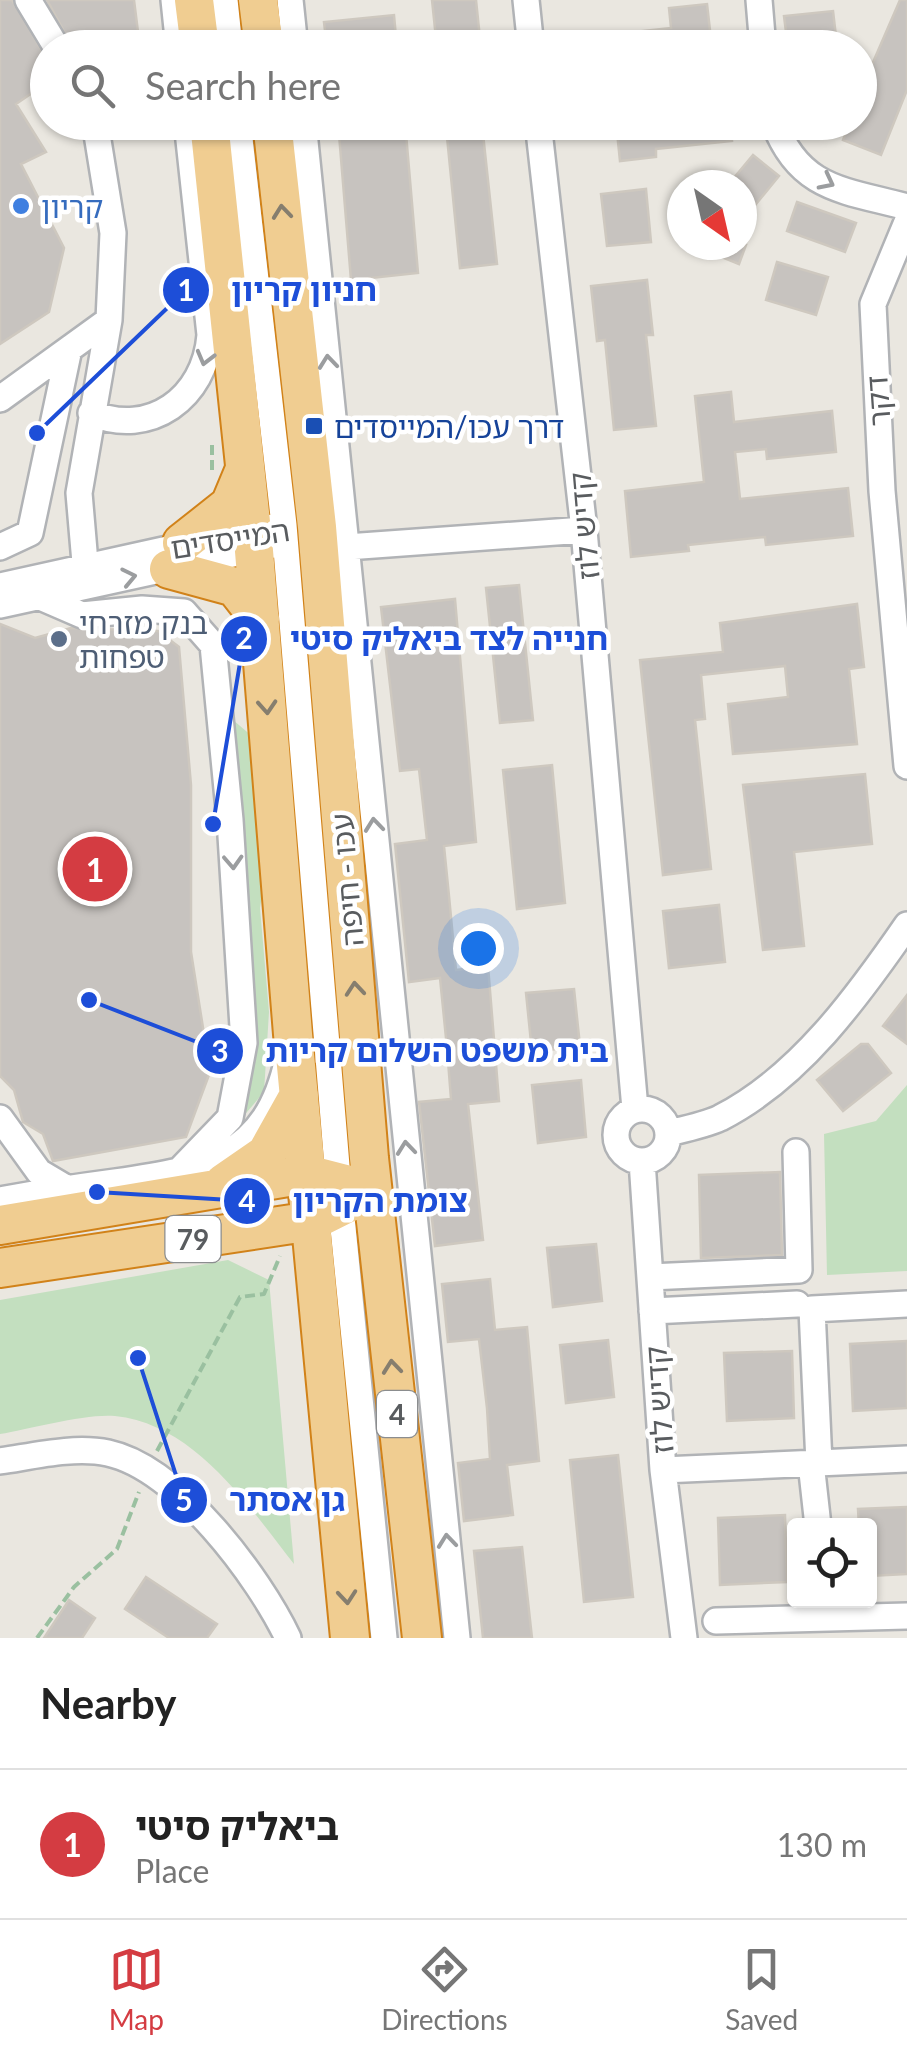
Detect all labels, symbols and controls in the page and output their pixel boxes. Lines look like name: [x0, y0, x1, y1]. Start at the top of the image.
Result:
search box: [30, 30, 877, 140]
icon: search: [65, 58, 120, 113]
text: Search here: [145, 62, 341, 108]
north arrow: [667, 170, 757, 260]
one-way arrow: [816, 170, 835, 189]
place label: קריון: [41, 188, 103, 224]
marker: קריון: [10, 195, 32, 217]
one-way arrow: [272, 204, 293, 220]
callout: חניון קריון: [161, 259, 397, 321]
text: חניון קריון: [231, 269, 377, 308]
text: 1: [177, 271, 195, 307]
one-way arrow: [195, 348, 216, 366]
one-way arrow: [317, 354, 339, 370]
street label: דקר: [857, 374, 897, 428]
place label: דרך עכו/המייסדים: [334, 408, 564, 444]
marker: דרך עכו/המייסדים: [303, 415, 325, 437]
street label: קדיש לוז: [560, 471, 606, 581]
street label: המייסדים: [168, 511, 292, 565]
one-way arrow: [121, 567, 138, 588]
place label: בנק מזרחי טפחות: [79, 604, 208, 674]
callout: חנייה לצד ביאליק סיטי: [219, 608, 628, 670]
text: חנייה לצד ביאליק סיטי: [290, 618, 608, 657]
text: 2: [235, 619, 253, 655]
marker: בנק מזרחי טפחות: [48, 628, 70, 650]
one-way arrow: [256, 700, 277, 716]
street label: עכו - חיפה: [322, 812, 370, 948]
one-way arrow: [364, 816, 385, 832]
pin: 1: [62, 832, 128, 906]
one-way arrow: [222, 855, 243, 871]
your location: [453, 923, 504, 974]
one-way arrow: [344, 980, 366, 996]
callout: בית משפט השלום קריות: [195, 1020, 629, 1082]
text: בית משפט השלום קריות: [265, 1030, 609, 1069]
text: 3: [211, 1032, 229, 1068]
one-way arrow: [395, 1140, 417, 1156]
callout: צומת הקריון: [222, 1170, 488, 1232]
text: צומת הקריון: [292, 1180, 468, 1219]
text: 4: [238, 1182, 256, 1218]
road number: 79: [166, 1216, 220, 1262]
street label: קדיש לוז: [636, 1345, 680, 1455]
one-way arrow: [382, 1359, 403, 1375]
road number: 4: [377, 1391, 417, 1437]
callout: גן אסתר: [159, 1469, 365, 1531]
text: גן אסתר: [229, 1479, 345, 1518]
text: 5: [175, 1481, 193, 1517]
map controls: [787, 1518, 877, 1608]
button: locate: [787, 1518, 877, 1608]
one-way arrow: [437, 1533, 458, 1549]
one-way arrow: [335, 1590, 357, 1606]
text: Nearby: [40, 1678, 177, 1728]
text: ביאליק סיטי: [135, 1802, 339, 1848]
text: 1: [63, 1825, 82, 1864]
text: 130 m: [777, 1825, 867, 1864]
text: Place: [135, 1851, 209, 1890]
tab: Map: [109, 1942, 164, 2036]
tab: Directions: [381, 1942, 508, 2036]
tab: Saved: [725, 1942, 798, 2036]

